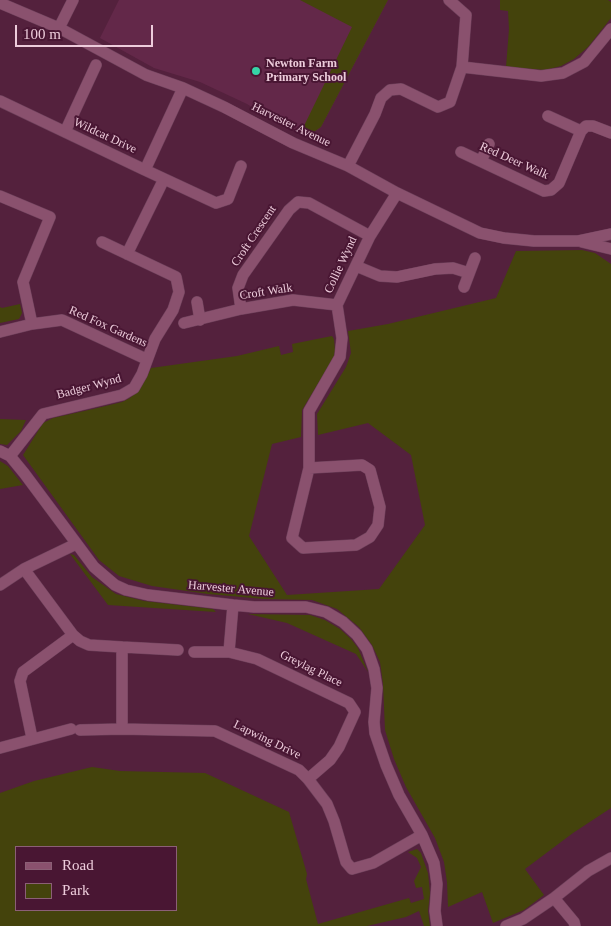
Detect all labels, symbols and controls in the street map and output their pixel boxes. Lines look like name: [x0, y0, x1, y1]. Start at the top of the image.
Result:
scale bar: [18, 15, 155, 47]
text: 100 m: [23, 26, 61, 42]
place label: Newton Farm Primary School: [266, 57, 346, 85]
marker: Newton Farm Primary School: [250, 65, 262, 77]
street label: Harvester Avenue: [249, 100, 333, 150]
street label: Wildcat Drive: [71, 115, 139, 157]
street label: Red Deer Walk: [477, 139, 551, 183]
street label: Croft Crescent: [228, 203, 280, 269]
street label: Collie Wynd: [322, 234, 360, 296]
street label: Croft Walk: [239, 281, 293, 303]
street label: Red Fox Gardens: [67, 303, 149, 351]
street label: Badger Wynd: [55, 371, 123, 403]
street label: Harvester Avenue: [188, 578, 274, 600]
street label: Greylag Place: [277, 648, 345, 690]
street label: Lapwing Drive: [231, 718, 303, 762]
legend: [15, 846, 178, 911]
text: Road: [62, 857, 94, 873]
text: Park: [62, 882, 90, 898]

